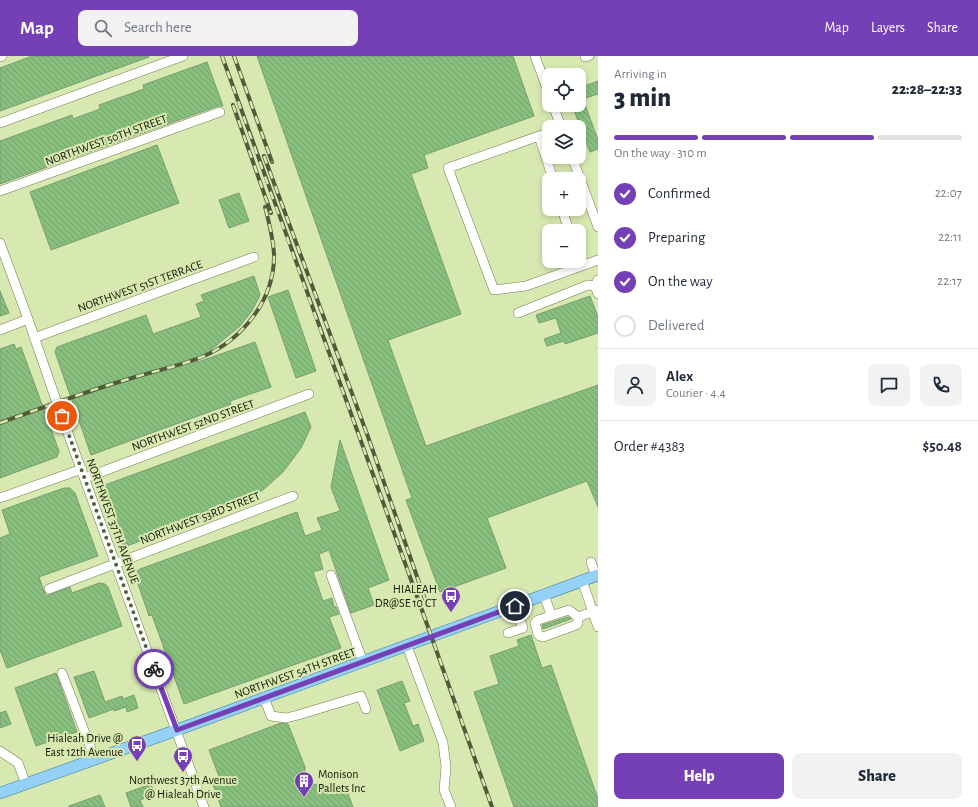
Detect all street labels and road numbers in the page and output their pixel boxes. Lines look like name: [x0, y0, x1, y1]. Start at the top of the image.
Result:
street label: NORTHWEST 50TH STREET: [44, 112, 168, 168]
street label: NORTHWEST 51ST TERRACE: [76, 258, 204, 314]
street label: NORTHWEST 52ND STREET: [130, 397, 256, 453]
street label: NORTHWEST 37TH AVENUE: [85, 457, 141, 585]
street label: NORTHWEST 53RD STREET: [138, 490, 262, 546]
street label: NORTHWEST 54TH STREET: [233, 645, 357, 701]

